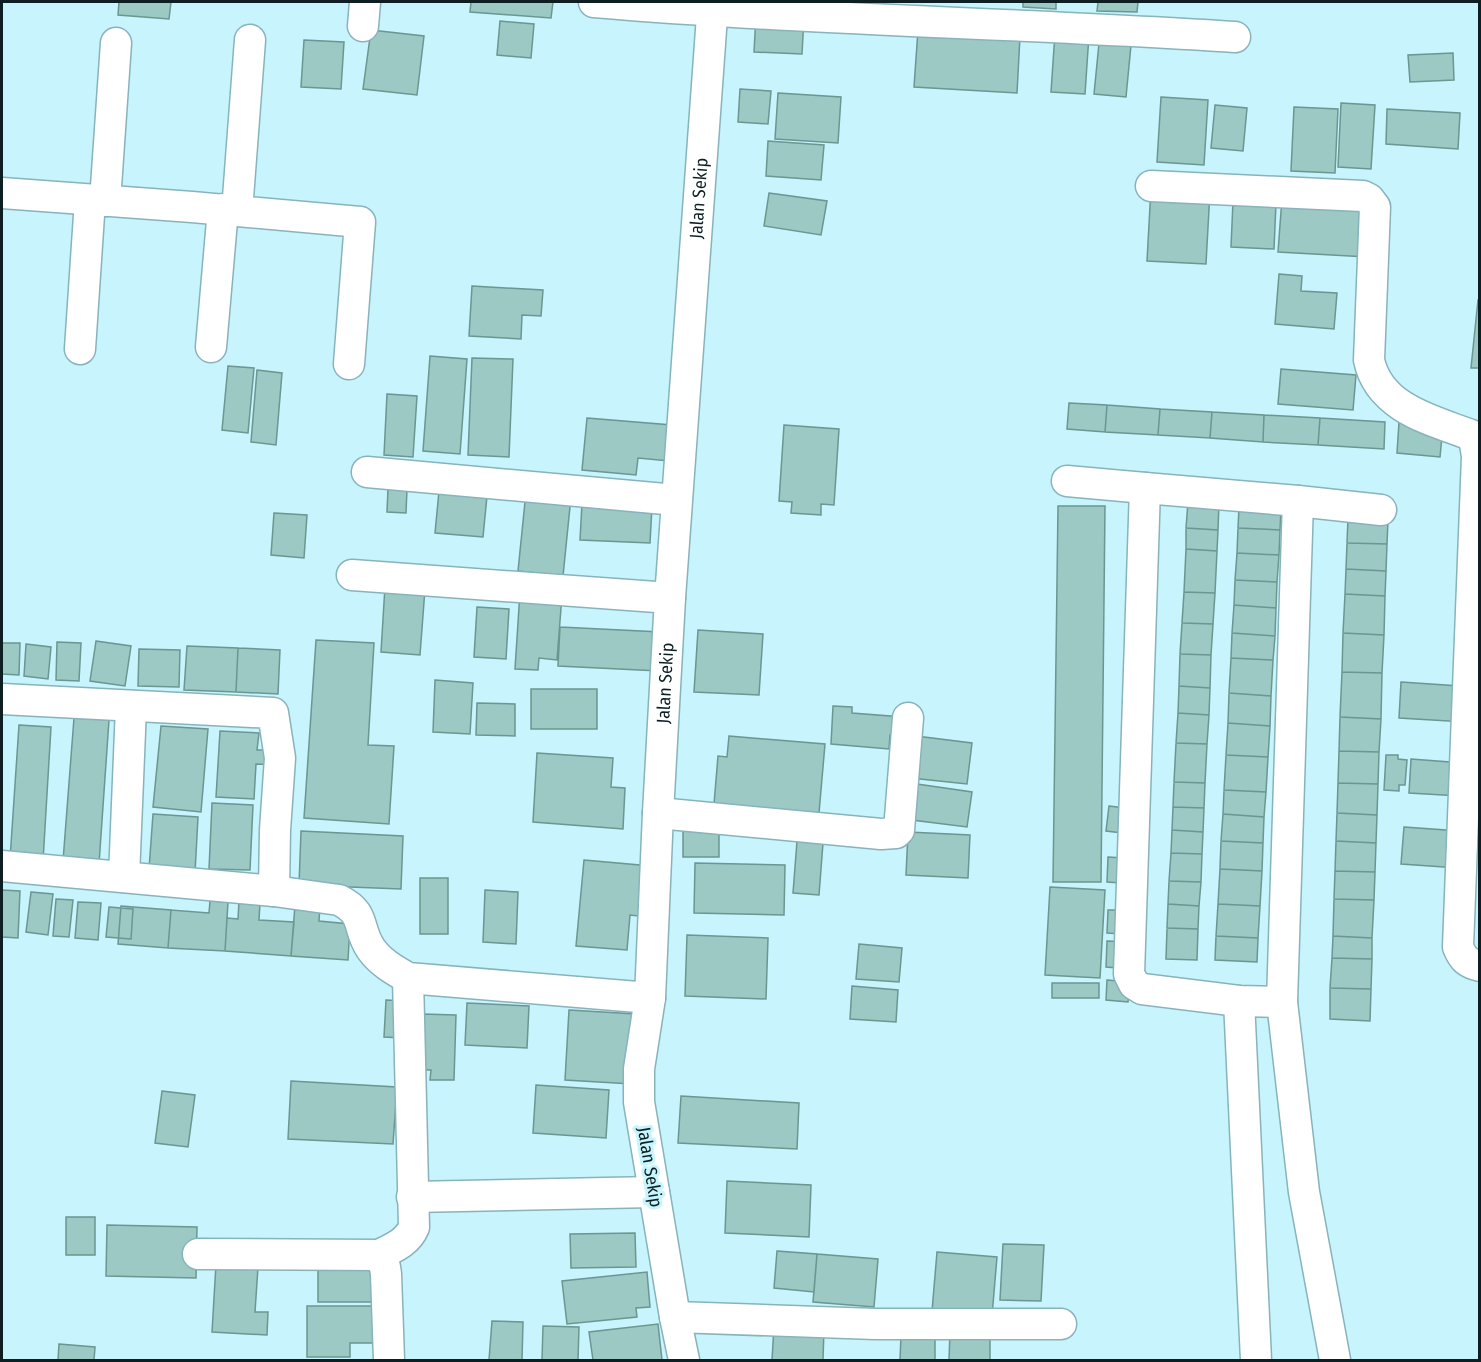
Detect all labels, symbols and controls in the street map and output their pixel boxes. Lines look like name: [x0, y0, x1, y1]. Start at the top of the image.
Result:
street label: Jalan Sekip: [685, 157, 713, 240]
street label: Jalan Sekip: [652, 642, 678, 724]
street label: Jalan Sekip: [633, 1125, 667, 1209]

